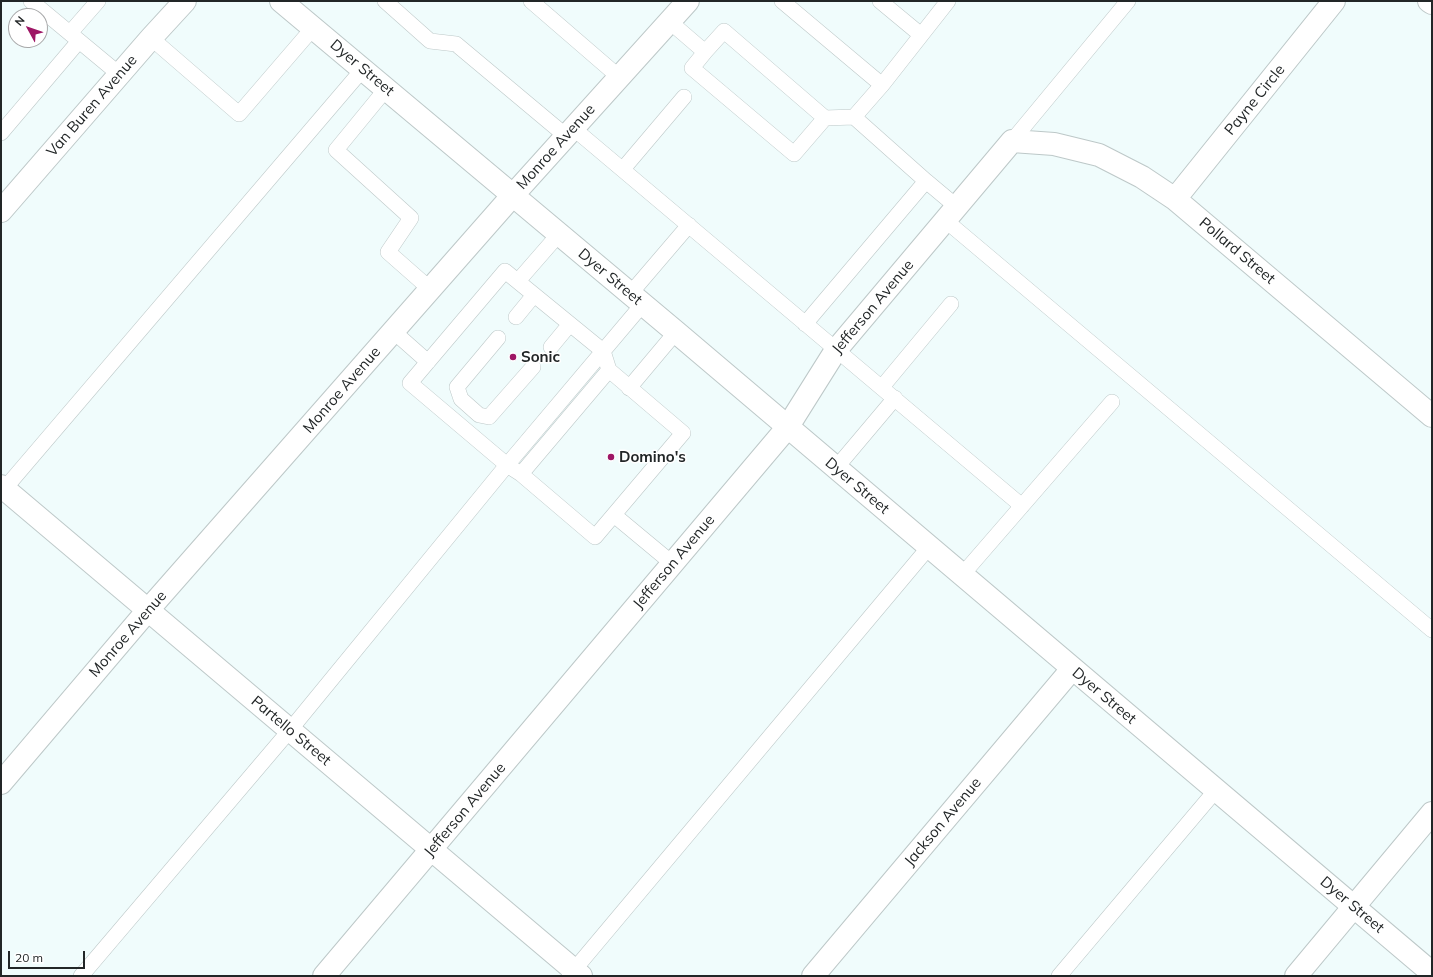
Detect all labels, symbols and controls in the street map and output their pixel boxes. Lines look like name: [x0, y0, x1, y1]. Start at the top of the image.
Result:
north arrow: [8, 8, 48, 48]
text: N: [12, 13, 28, 29]
street label: Dyer Street: [326, 36, 398, 100]
street label: Van Buren Avenue: [43, 52, 141, 160]
street label: Payne Circle: [1221, 61, 1289, 139]
street label: Monroe Avenue: [513, 101, 599, 193]
street label: Pollard Street: [1195, 214, 1279, 288]
street label: Dyer Street: [574, 245, 646, 309]
street label: Jefferson Avenue: [828, 256, 918, 358]
street label: Monroe Avenue: [300, 343, 384, 437]
place label: Sonic: [521, 348, 560, 366]
marker: Sonic: [508, 352, 518, 362]
place label: Domino's: [619, 448, 686, 466]
marker: Domino's: [606, 452, 616, 462]
street label: Dyer Street: [821, 454, 893, 518]
street label: Jefferson Avenue: [629, 511, 719, 613]
street label: Monroe Avenue: [86, 587, 170, 681]
street label: Dyer Street: [1068, 664, 1140, 728]
street label: Partello Street: [247, 692, 335, 770]
street label: Jefferson Avenue: [420, 759, 510, 861]
street label: Jackson Avenue: [901, 774, 985, 870]
street label: Dyer Street: [1316, 873, 1388, 937]
scale bar: [10, 943, 87, 969]
text: 20 m: [15, 950, 43, 965]

